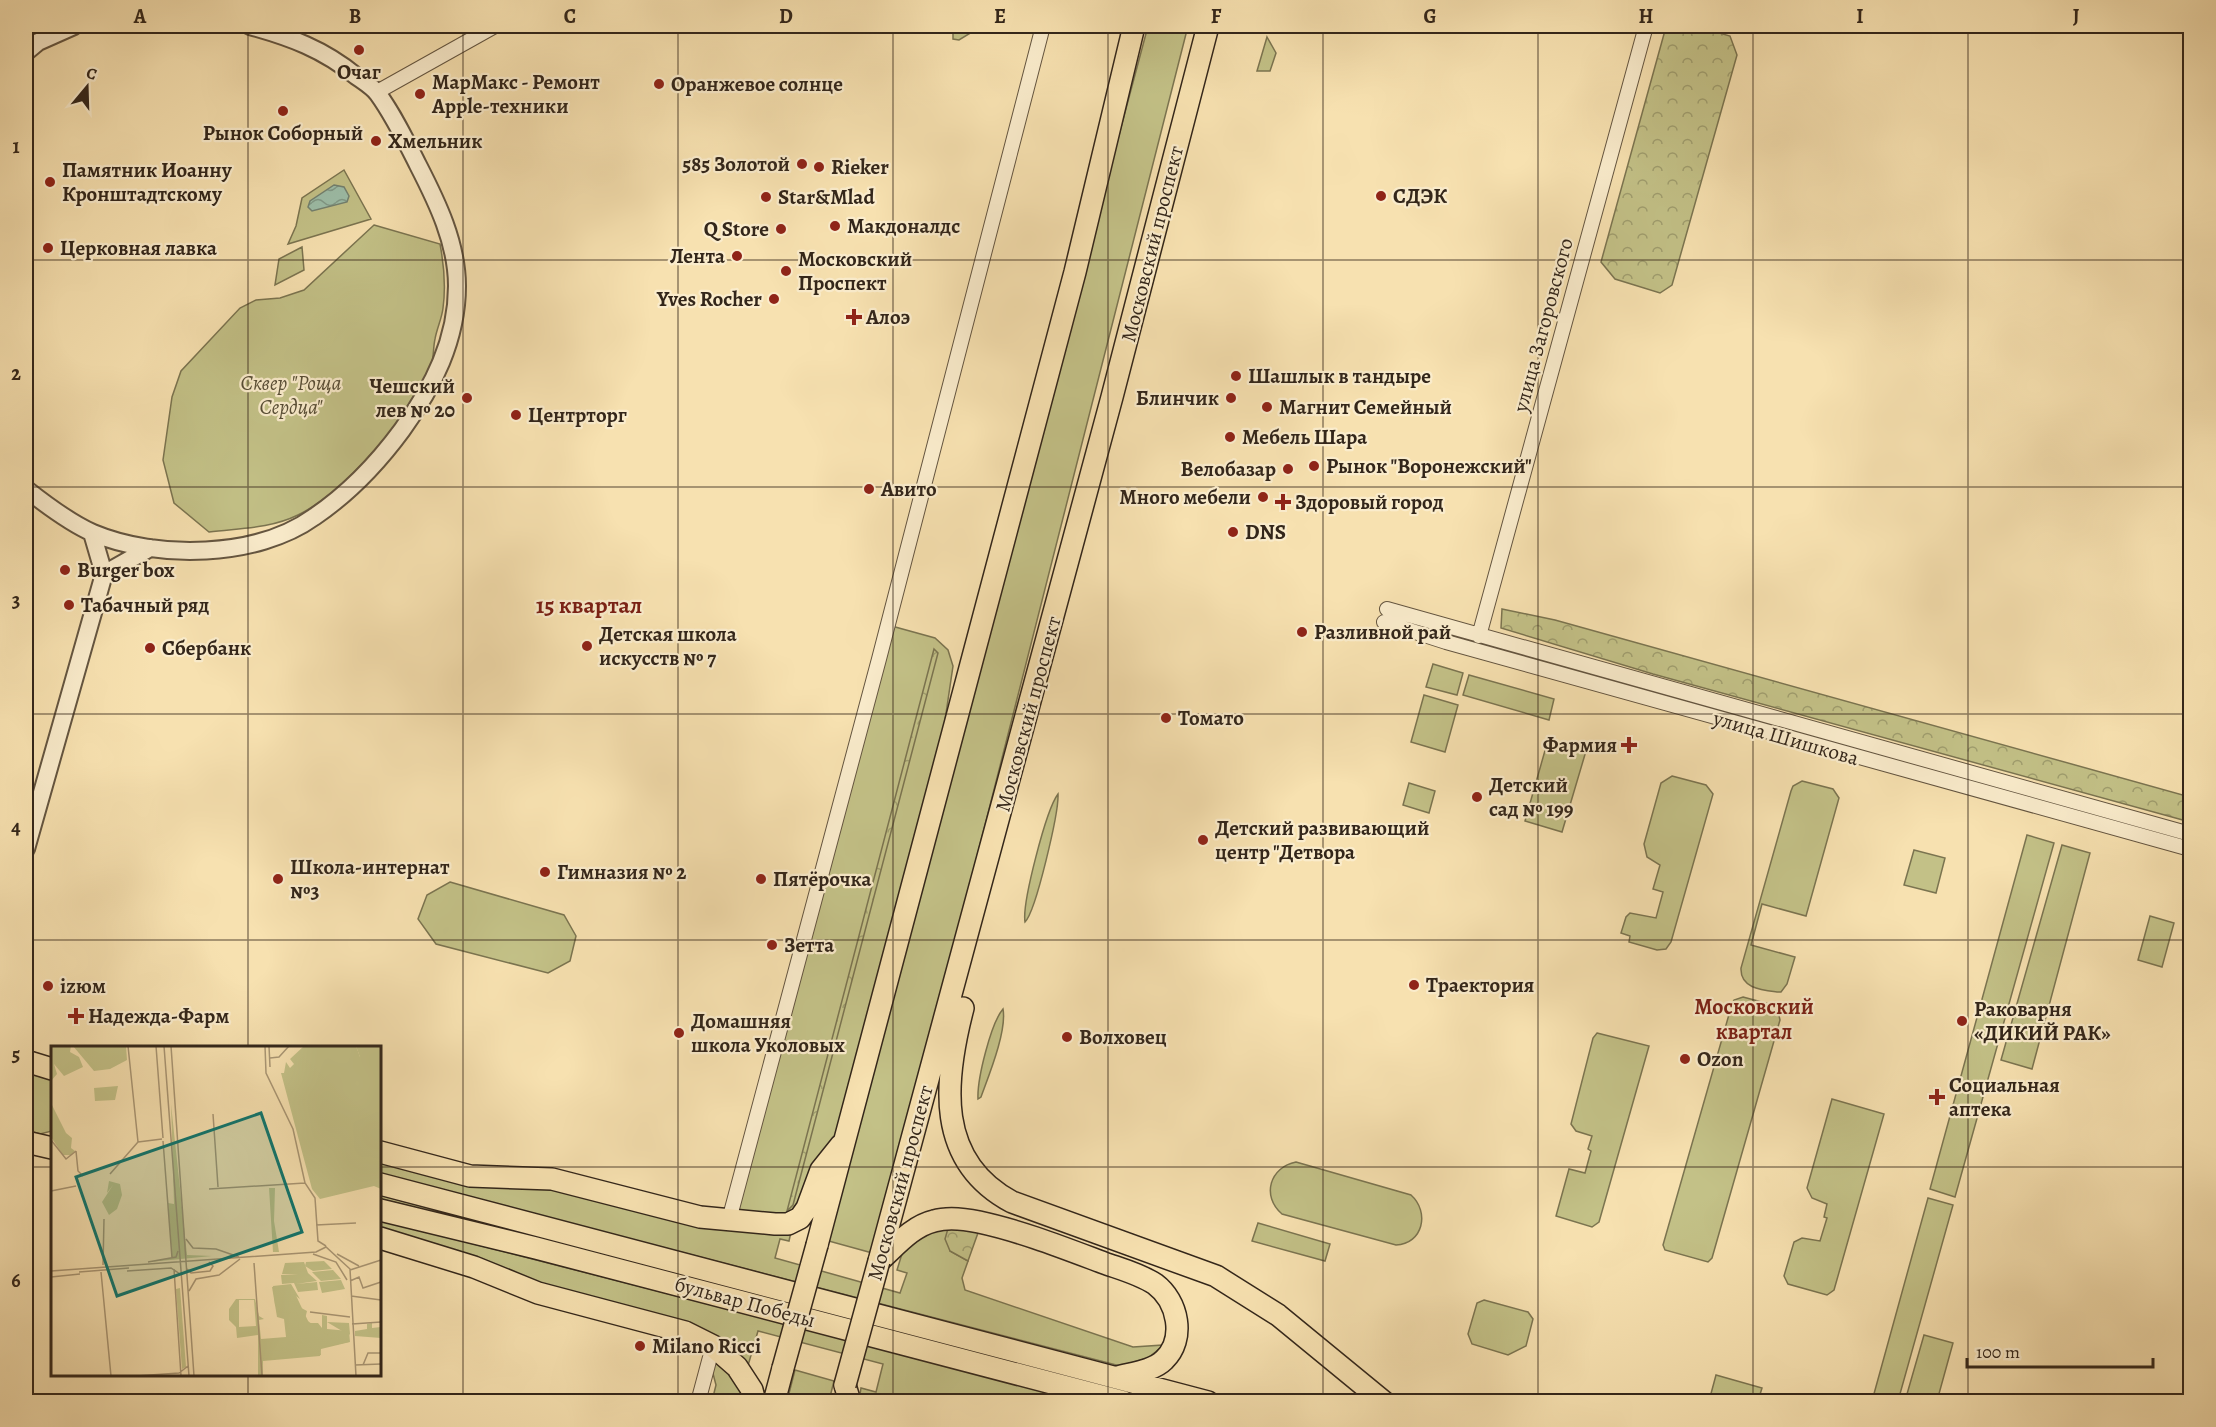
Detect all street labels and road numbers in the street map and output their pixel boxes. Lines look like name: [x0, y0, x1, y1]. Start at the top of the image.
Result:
street label: Московский проспект: [1114, 143, 1190, 345]
street label: улица Загоровского: [1506, 235, 1580, 416]
street label: Московский проспект: [988, 613, 1068, 815]
street label: улица Шишкова: [1709, 704, 1862, 772]
street label: Московский проспект: [860, 1082, 940, 1284]
street label: бульвар Победы: [671, 1270, 819, 1334]

